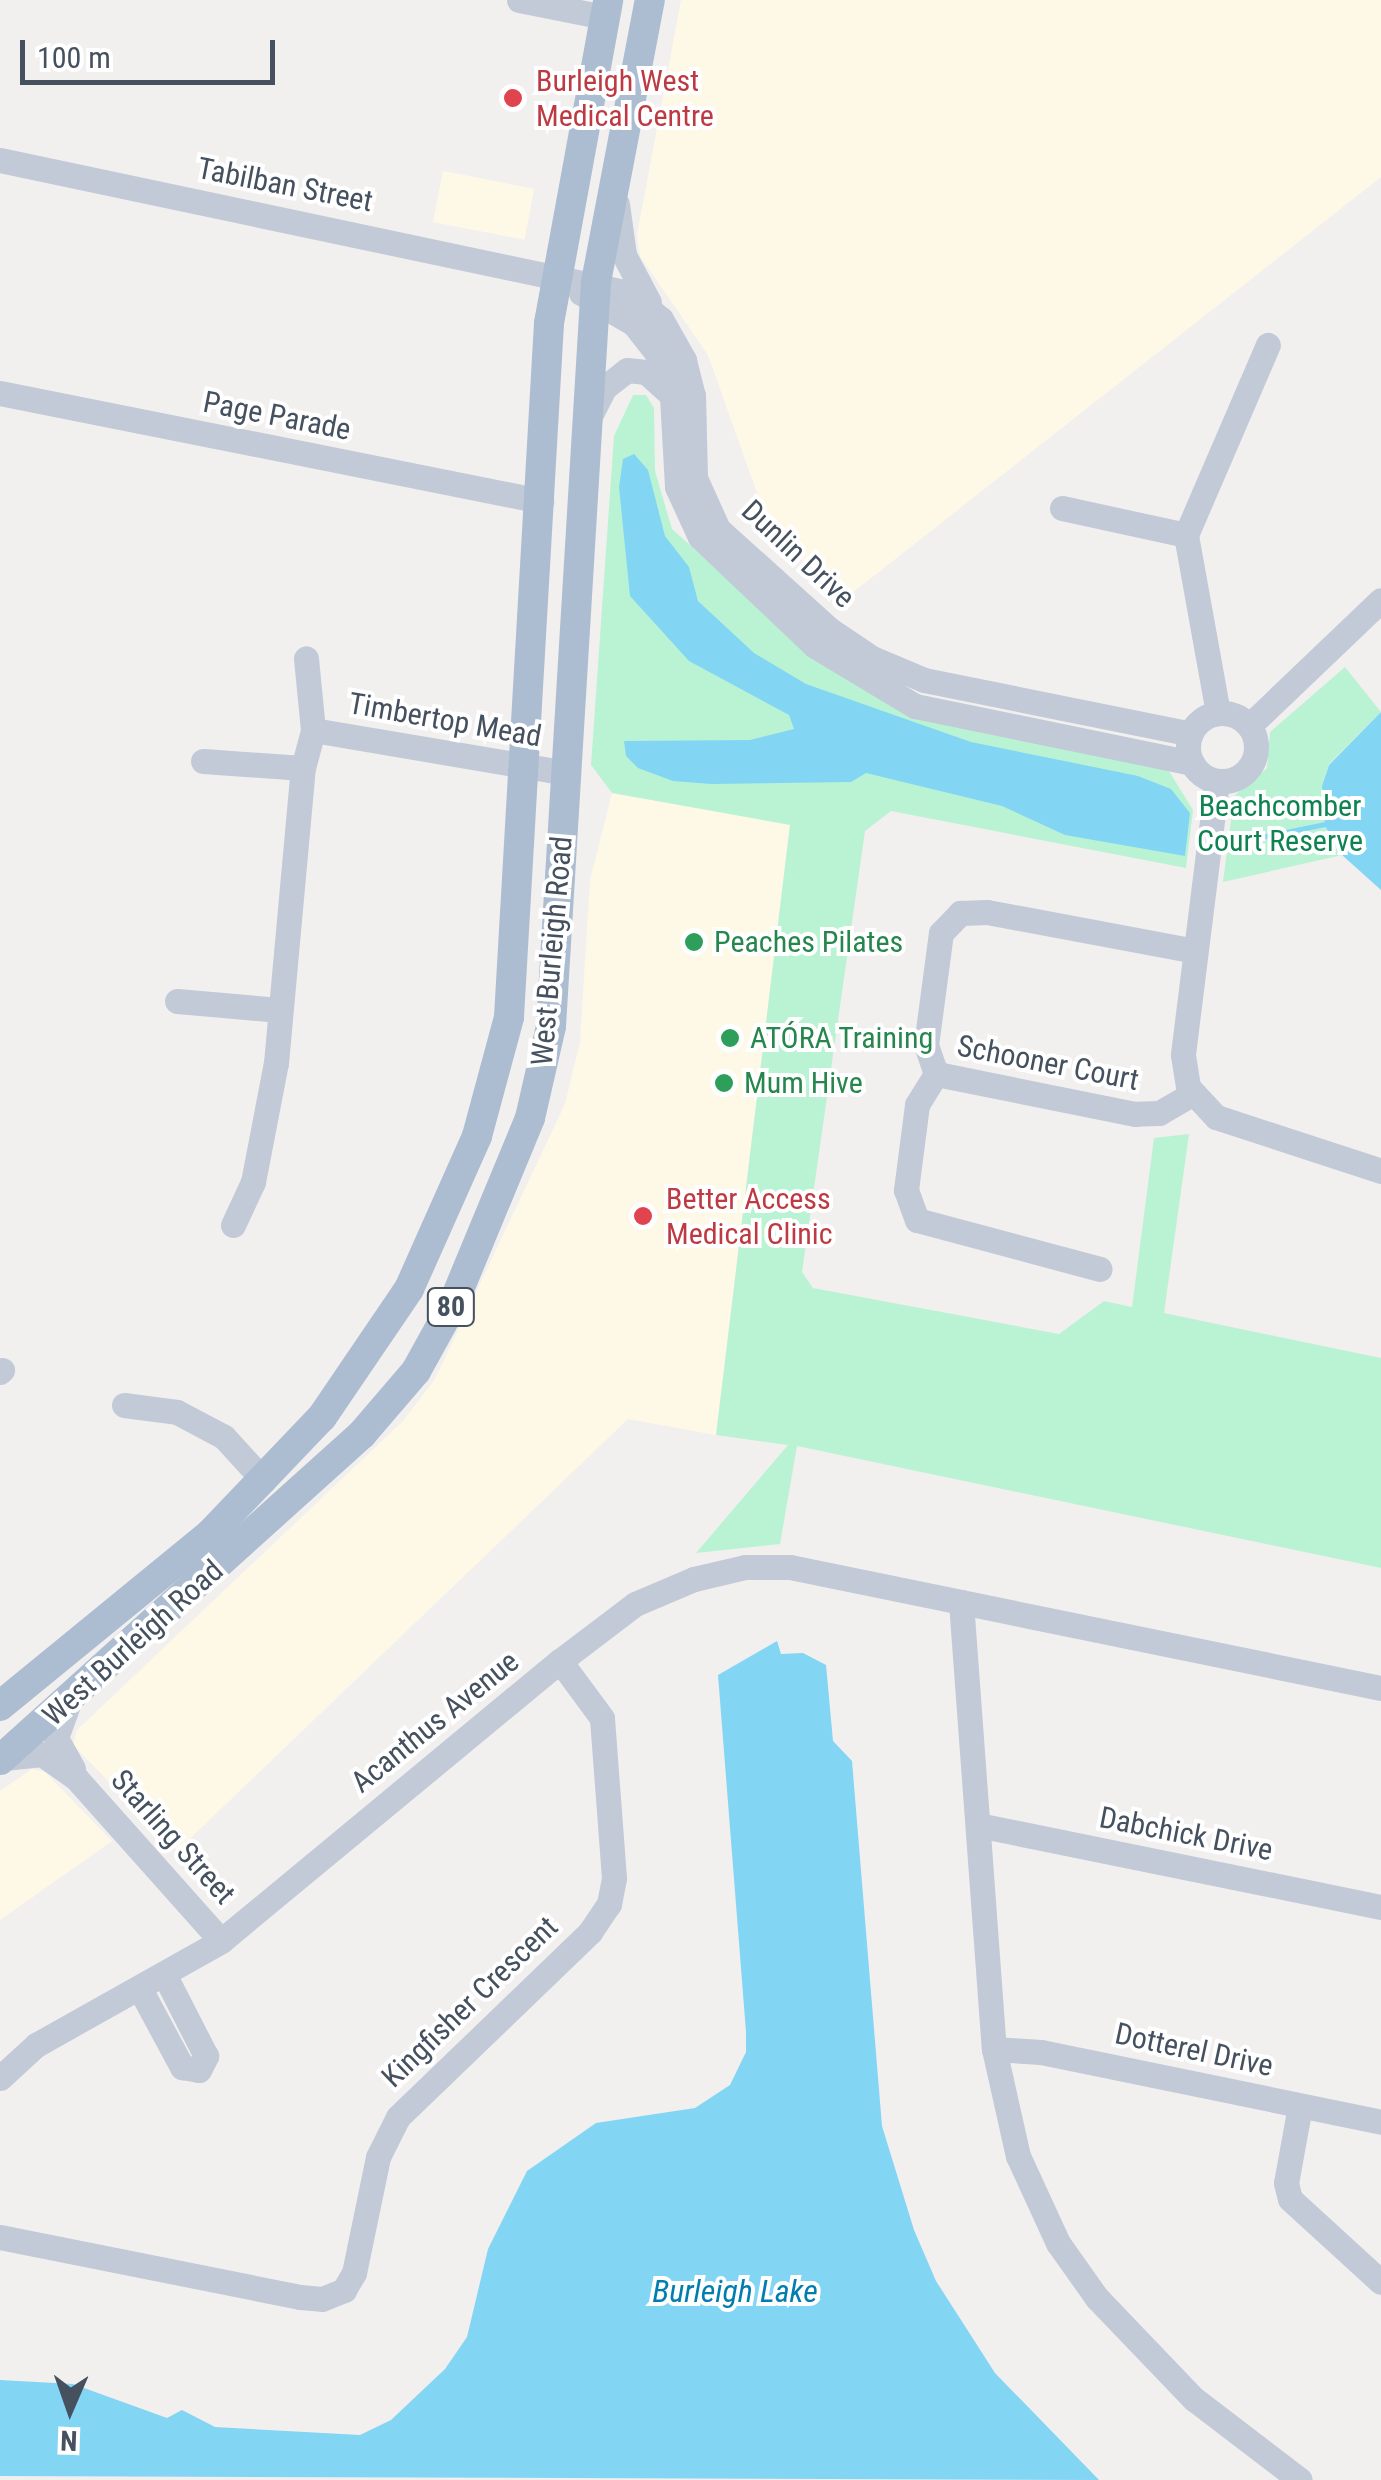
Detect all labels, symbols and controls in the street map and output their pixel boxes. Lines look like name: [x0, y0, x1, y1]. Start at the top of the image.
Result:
scale bar: [25, 20, 280, 82]
text: 100 m: [37, 40, 111, 75]
place label: Burleigh West Medical Centre: [536, 63, 714, 134]
marker: Burleigh West Medical Centre: [500, 85, 526, 111]
street label: Tabilban Street: [194, 150, 376, 220]
street label: Page Parade: [200, 384, 354, 448]
street label: Dunlin Drive: [734, 493, 862, 615]
street label: Timbertop Mead: [346, 685, 544, 755]
park label: Beachcomber Court Reserve: [1197, 788, 1363, 858]
street label: West Burleigh Road: [524, 835, 580, 1067]
place label: Peaches Pilates: [714, 924, 903, 960]
marker: Peaches Pilates: [683, 931, 705, 953]
place label: ATÓRA Training: [750, 1020, 934, 1056]
marker: ATÓRA Training: [719, 1027, 741, 1049]
street label: Schooner Court: [954, 1028, 1142, 1098]
place label: Mum Hive: [744, 1065, 863, 1101]
marker: Mum Hive: [713, 1072, 735, 1094]
place label: Better Access Medical Clinic: [666, 1181, 833, 1252]
marker: Better Access Medical Clinic: [630, 1203, 656, 1229]
road number: 80: [426, 1284, 476, 1330]
street label: West Burleigh Road: [35, 1553, 231, 1733]
street label: Acanthus Avenue: [344, 1644, 526, 1800]
street label: Starling Street: [103, 1762, 243, 1912]
street label: Dabchick Drive: [1096, 1800, 1276, 1868]
street label: Kingfisher Crescent: [375, 1909, 565, 2095]
street label: Dotterel Drive: [1112, 2016, 1276, 2084]
water label: Burleigh Lake: [652, 2272, 818, 2310]
north arrow: [20, 2360, 120, 2460]
text: N: [60, 2424, 78, 2457]

